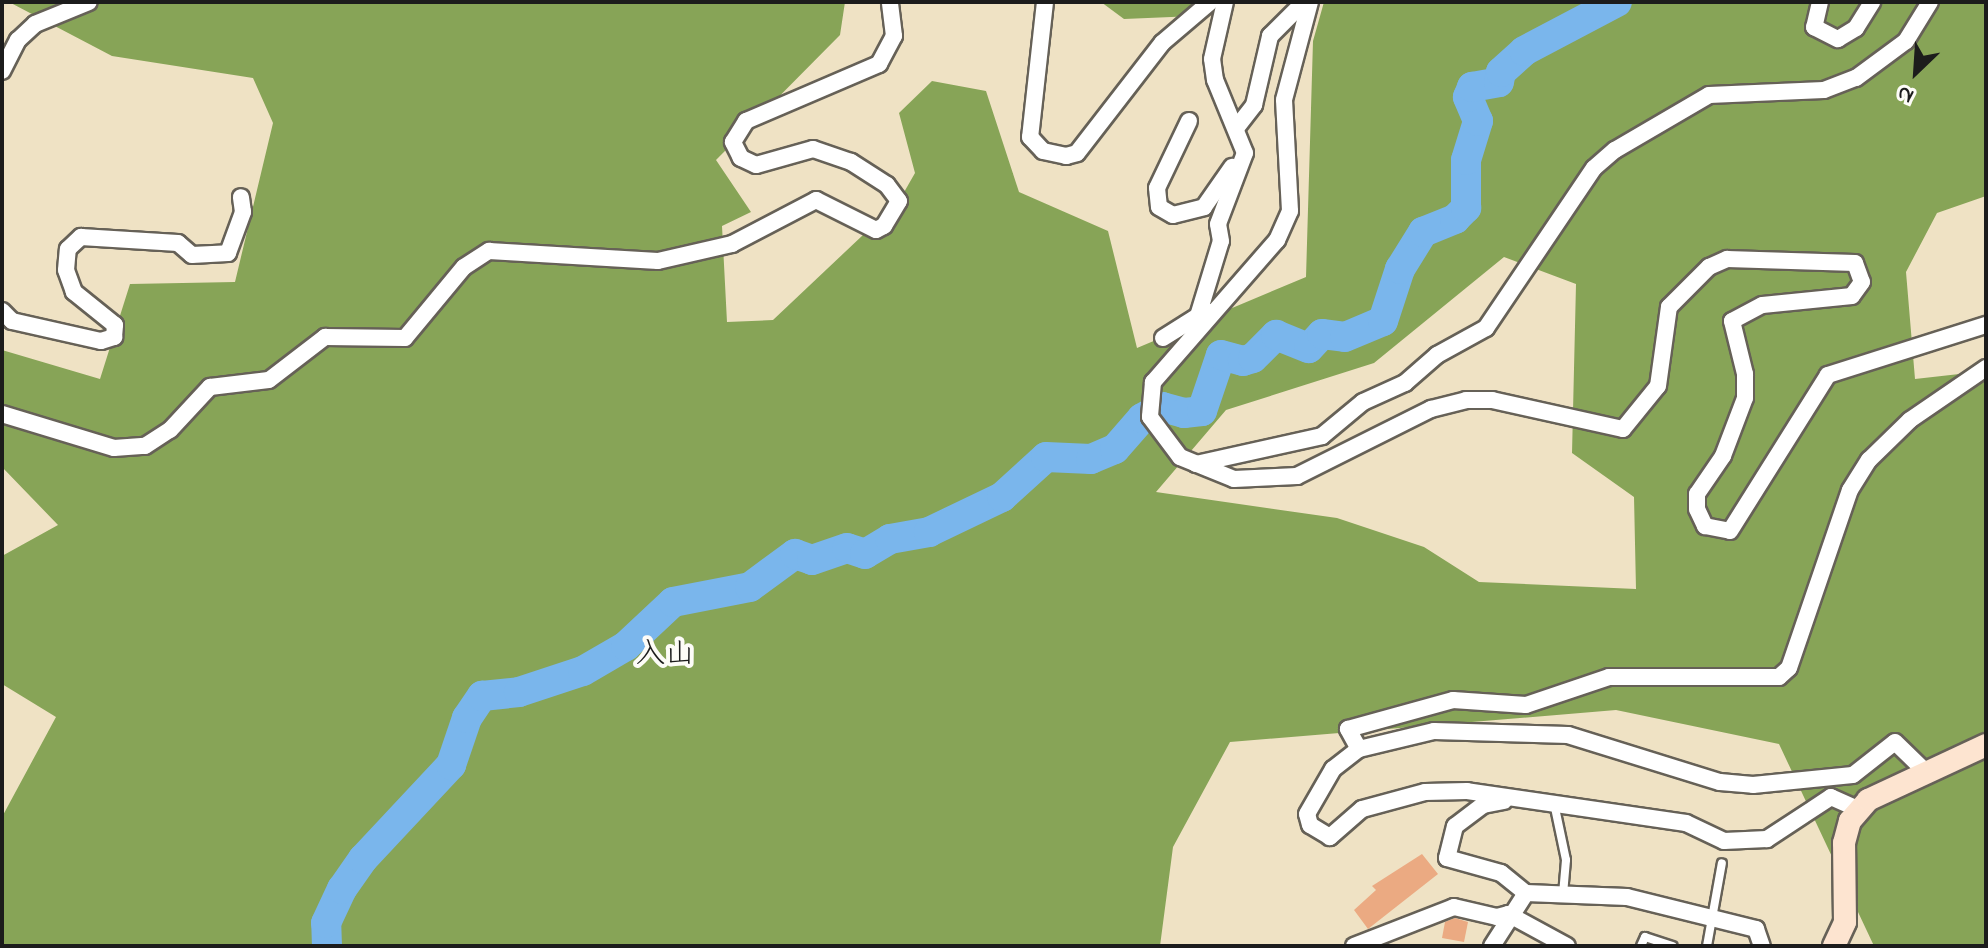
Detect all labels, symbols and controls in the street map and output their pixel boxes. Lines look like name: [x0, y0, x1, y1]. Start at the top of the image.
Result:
north arrow: [1876, 32, 1956, 112]
text: N: [1892, 76, 1919, 111]
district label: 入山: [635, 637, 695, 673]

